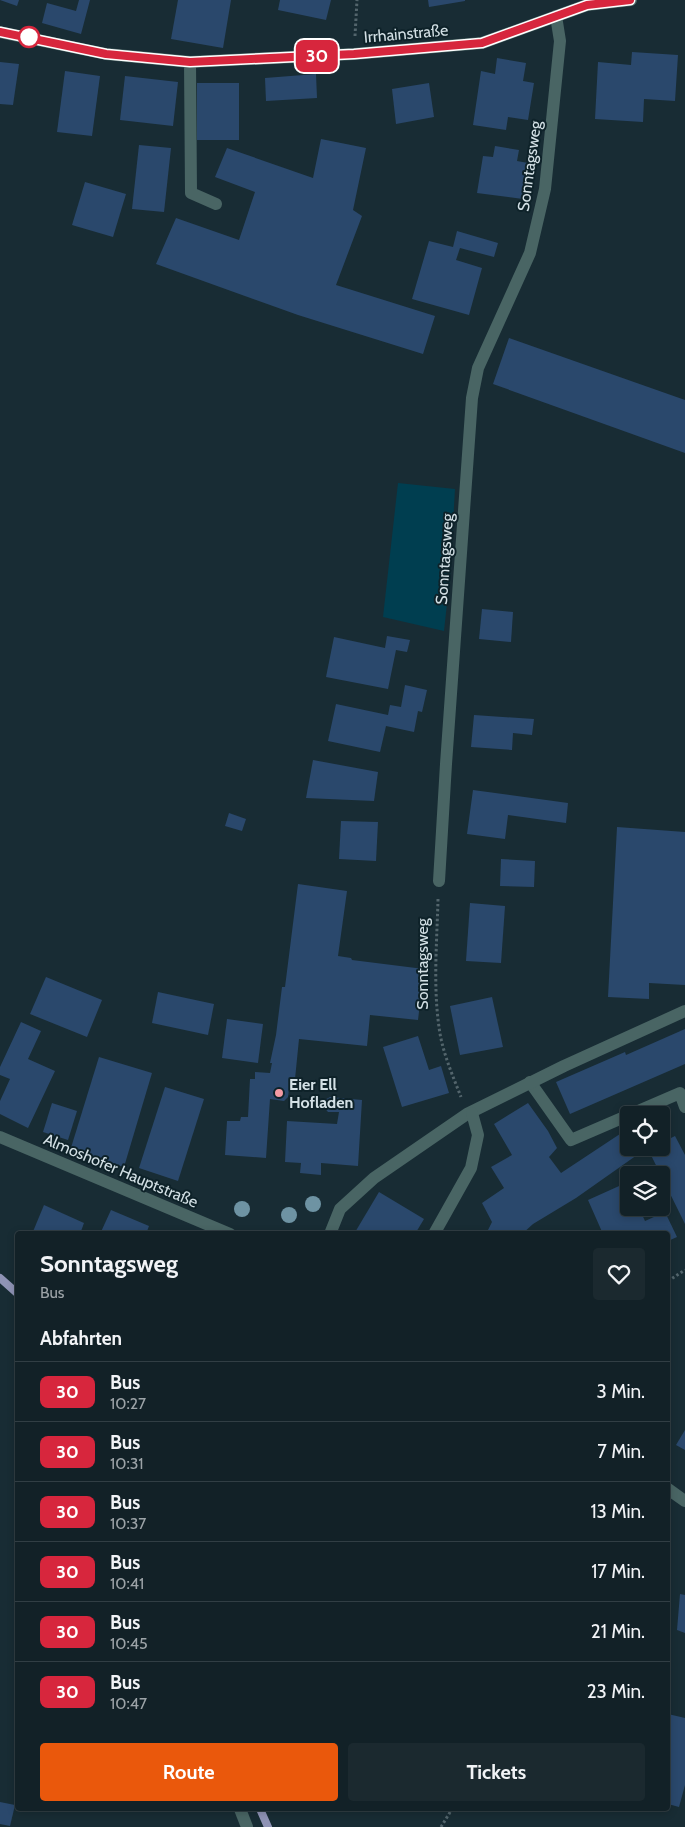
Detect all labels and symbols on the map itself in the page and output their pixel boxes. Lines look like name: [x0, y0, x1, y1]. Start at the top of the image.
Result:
street label: Irrhainstraße: [363, 20, 449, 47]
unlabelled marker: [18, 26, 40, 48]
line badge: 30: [294, 40, 340, 72]
street label: Sonntagsweg: [514, 119, 545, 213]
street label: Sonntagsweg: [432, 512, 457, 605]
street label: Sonntagsweg: [413, 917, 432, 1010]
place label: Eier Ell Hofladen: [289, 1075, 353, 1112]
marker: Eier Ell Hofladen: [273, 1087, 285, 1099]
street label: Almoshofer Hauptstraße: [41, 1129, 201, 1212]

